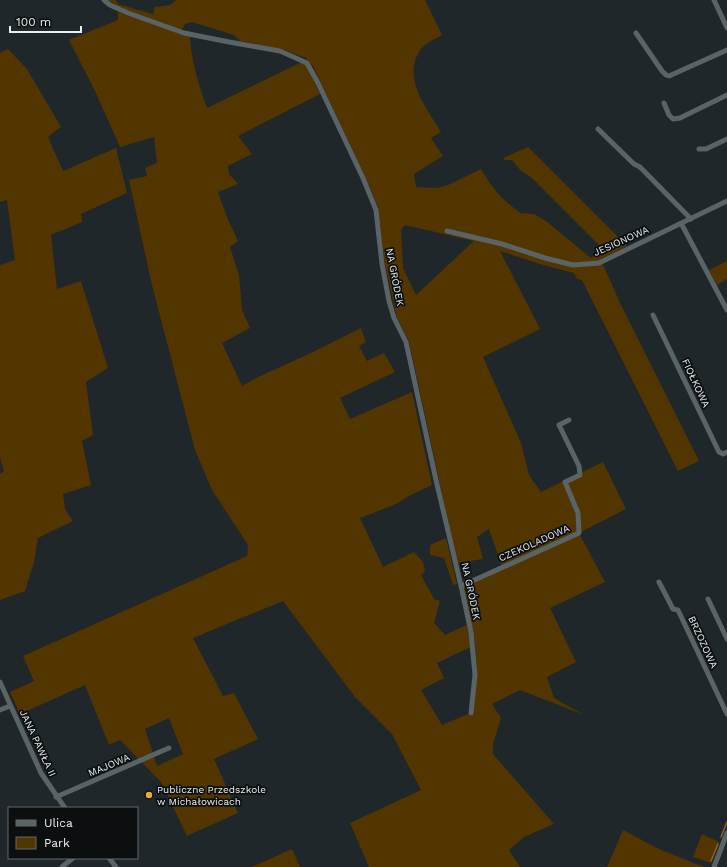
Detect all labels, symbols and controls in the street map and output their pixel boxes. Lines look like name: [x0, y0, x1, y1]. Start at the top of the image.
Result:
scale bar: [10, 8, 81, 34]
text: 100 m: [16, 15, 51, 29]
street label: JESIONOWA: [592, 224, 651, 258]
street label: NA GRÓDEK: [384, 247, 406, 307]
street label: FIOŁKOWA: [680, 357, 712, 409]
street label: CZEKOLADOWA: [497, 522, 571, 564]
street label: NA GRÓDEK: [460, 561, 483, 621]
street label: BRZOZOWA: [686, 614, 720, 670]
street label: JANA PAWŁA II: [18, 708, 58, 778]
street label: MAJOWA: [87, 751, 132, 779]
place label: Publiczne Przedszkole w Michałowicach: [157, 784, 266, 807]
marker: Publiczne Przedszkole w Michałowicach: [144, 790, 154, 800]
legend: [8, 807, 138, 859]
text: Ulica: [44, 816, 73, 830]
text: Park: [44, 836, 70, 850]

